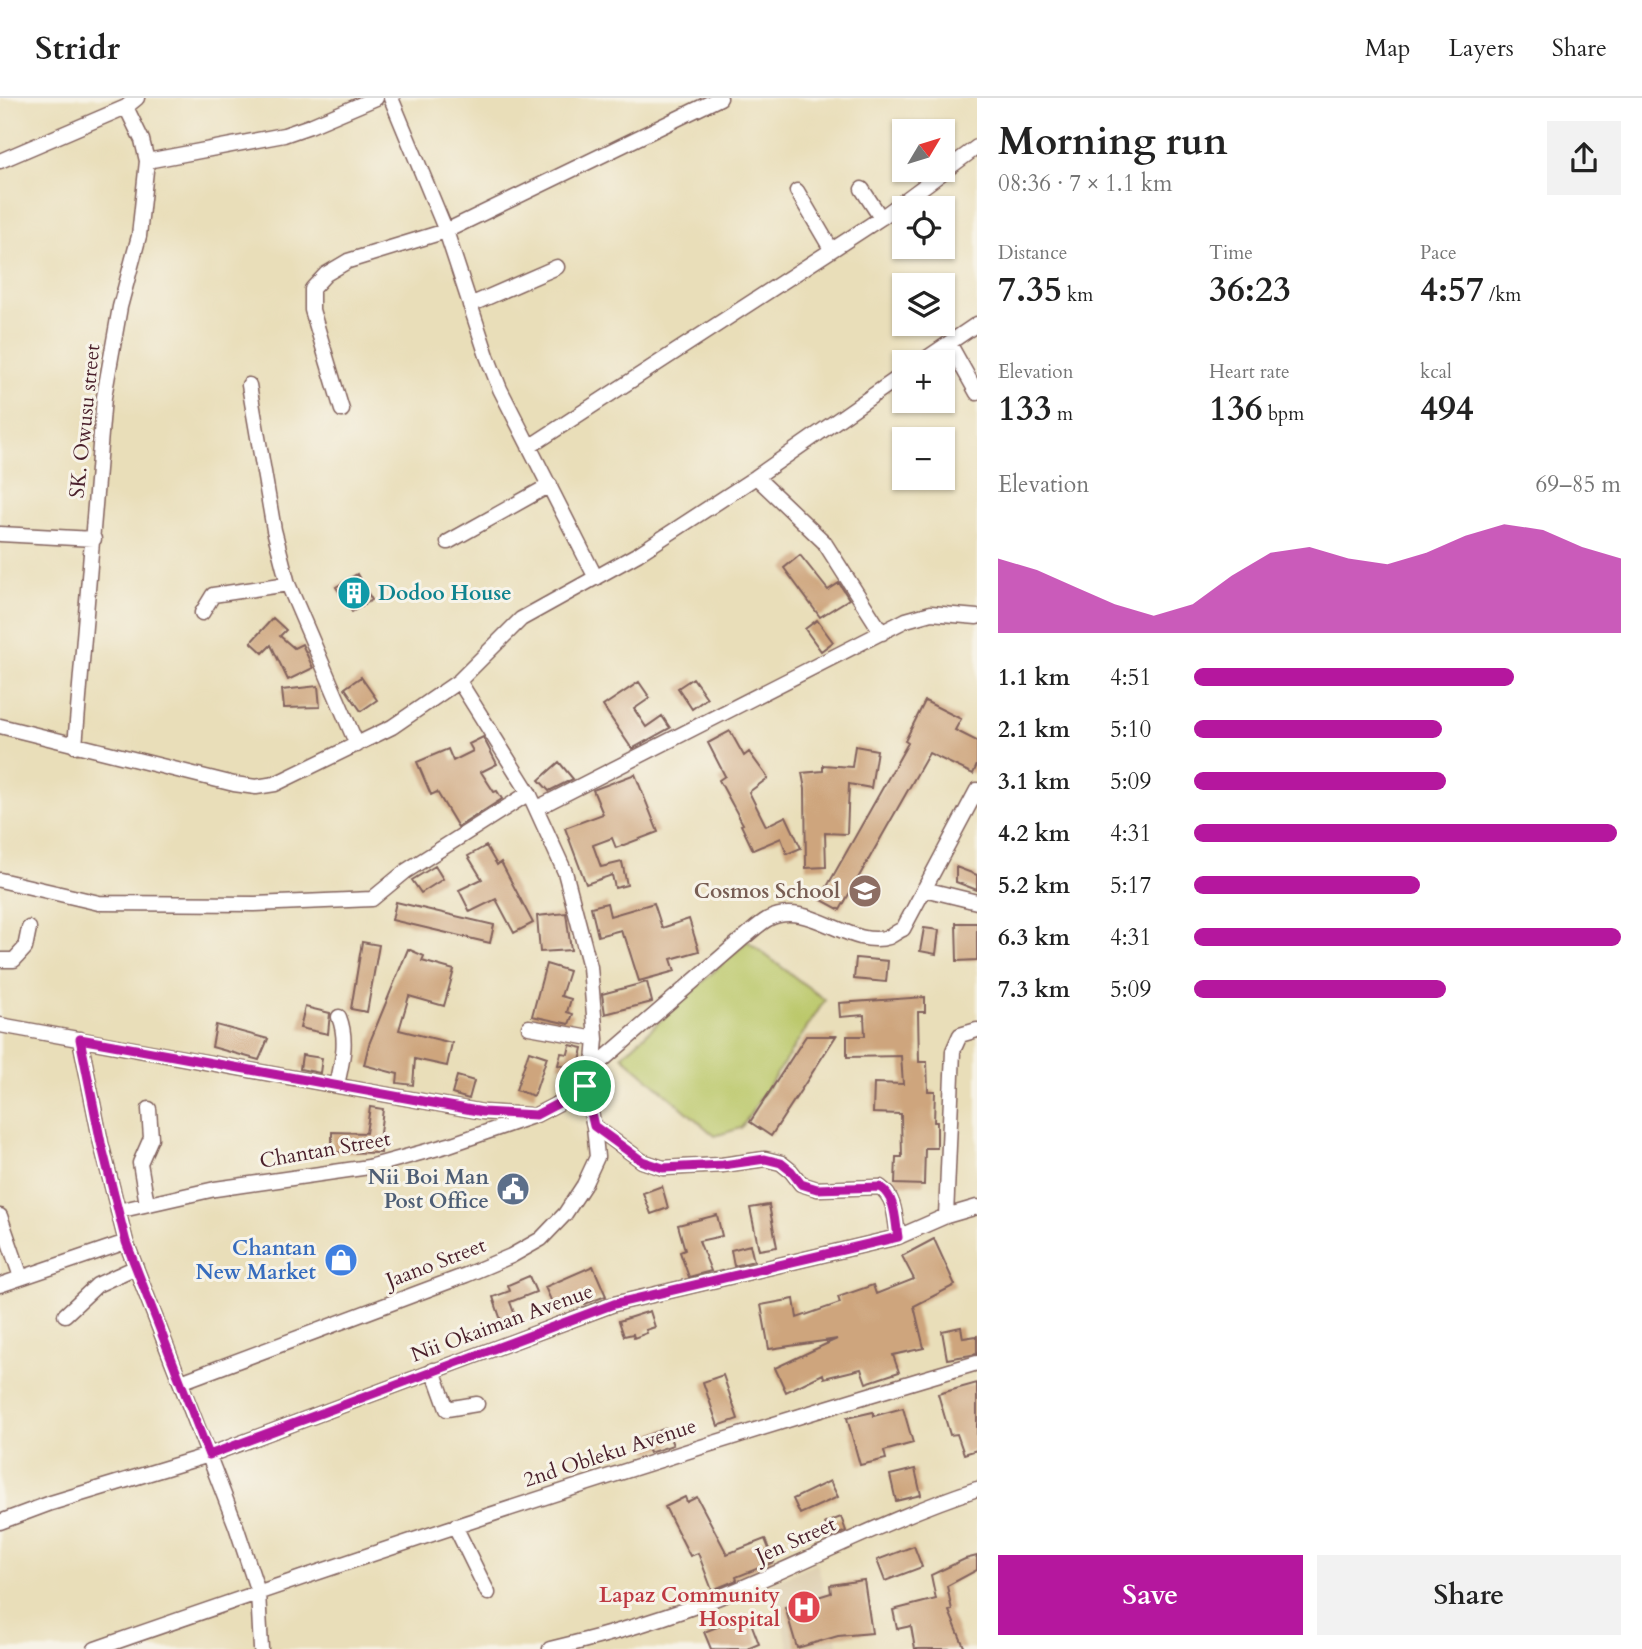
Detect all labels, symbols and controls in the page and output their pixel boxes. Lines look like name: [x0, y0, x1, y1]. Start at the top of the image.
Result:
text: Stridr: [35, 26, 120, 71]
text: Map: [1365, 32, 1411, 65]
text: Layers: [1449, 32, 1514, 65]
text: Share: [1552, 32, 1607, 65]
text: Morning run: [998, 116, 1228, 168]
north arrow: [892, 119, 956, 182]
map controls: [892, 119, 955, 490]
button: share: [1547, 121, 1621, 195]
text: 08:36 · 7 × 1.1 km: [998, 168, 1172, 199]
button: locate: [892, 196, 955, 259]
text: Distance: [998, 240, 1067, 266]
text: Time: [1209, 240, 1253, 266]
text: Pace: [1420, 240, 1457, 266]
text: 7.35: [998, 266, 1062, 314]
text: 36:23: [1209, 266, 1291, 314]
text: 4:57: [1420, 266, 1484, 314]
button: layers: [892, 273, 955, 336]
text: km: [1062, 282, 1093, 308]
text: /km: [1484, 282, 1521, 308]
street label: SK. Owusu street: [62, 342, 108, 500]
button: +: [892, 350, 955, 413]
text: Elevation: [998, 359, 1073, 385]
text: Heart rate: [1209, 359, 1290, 385]
text: kcal: [1420, 359, 1452, 385]
text: 133: [998, 385, 1052, 433]
text: 136: [1209, 385, 1263, 433]
text: 494: [1420, 385, 1474, 433]
text: m: [1052, 401, 1073, 427]
text: bpm: [1263, 401, 1304, 427]
button: −: [892, 427, 955, 490]
text: Elevation: [998, 469, 1089, 500]
text: 69–85 m: [1536, 469, 1621, 500]
building icon: Dodoo House: [335, 574, 373, 612]
place label: Dodoo House: [378, 579, 512, 608]
text: 1.1 km: [998, 662, 1070, 693]
text: 4:51: [1110, 662, 1151, 693]
text: 2.1 km: [998, 714, 1070, 745]
text: 5:10: [1110, 714, 1151, 745]
text: 3.1 km: [998, 766, 1070, 797]
text: 5:09: [1110, 766, 1151, 797]
text: 4.2 km: [998, 818, 1070, 849]
text: 4:31: [1110, 818, 1151, 849]
text: 5.2 km: [998, 870, 1070, 901]
text: 5:17: [1110, 870, 1151, 901]
school or university icon: Cosmos School: [846, 872, 884, 910]
place label: Cosmos School: [694, 877, 840, 906]
text: 6.3 km: [998, 922, 1070, 953]
text: 4:31: [1110, 922, 1151, 953]
text: 7.3 km: [998, 974, 1070, 1005]
text: 5:09: [1110, 974, 1151, 1005]
pin: [555, 1056, 615, 1116]
icon: arrive: [566, 1067, 604, 1105]
street label: Chantan Street: [257, 1124, 393, 1176]
place label: Nii Boi Man Post Office: [368, 1163, 489, 1216]
public building icon: Nii Boi Man Post Office: [494, 1170, 532, 1208]
street label: Jaano Street: [379, 1231, 490, 1296]
place label: Chantan New Market: [196, 1234, 317, 1287]
shop icon: Chantan New Market: [322, 1241, 360, 1279]
street label: Nii Okaiman Avenue: [407, 1276, 597, 1370]
street label: 2nd Obleku Avenue: [520, 1411, 700, 1495]
street label: Jen Street: [749, 1509, 841, 1572]
button: Save: [998, 1555, 1303, 1635]
button: Share: [1317, 1555, 1621, 1635]
place label: Lapaz Community Hospital: [599, 1581, 780, 1634]
hospital icon: Lapaz Community Hospital: [785, 1588, 823, 1626]

